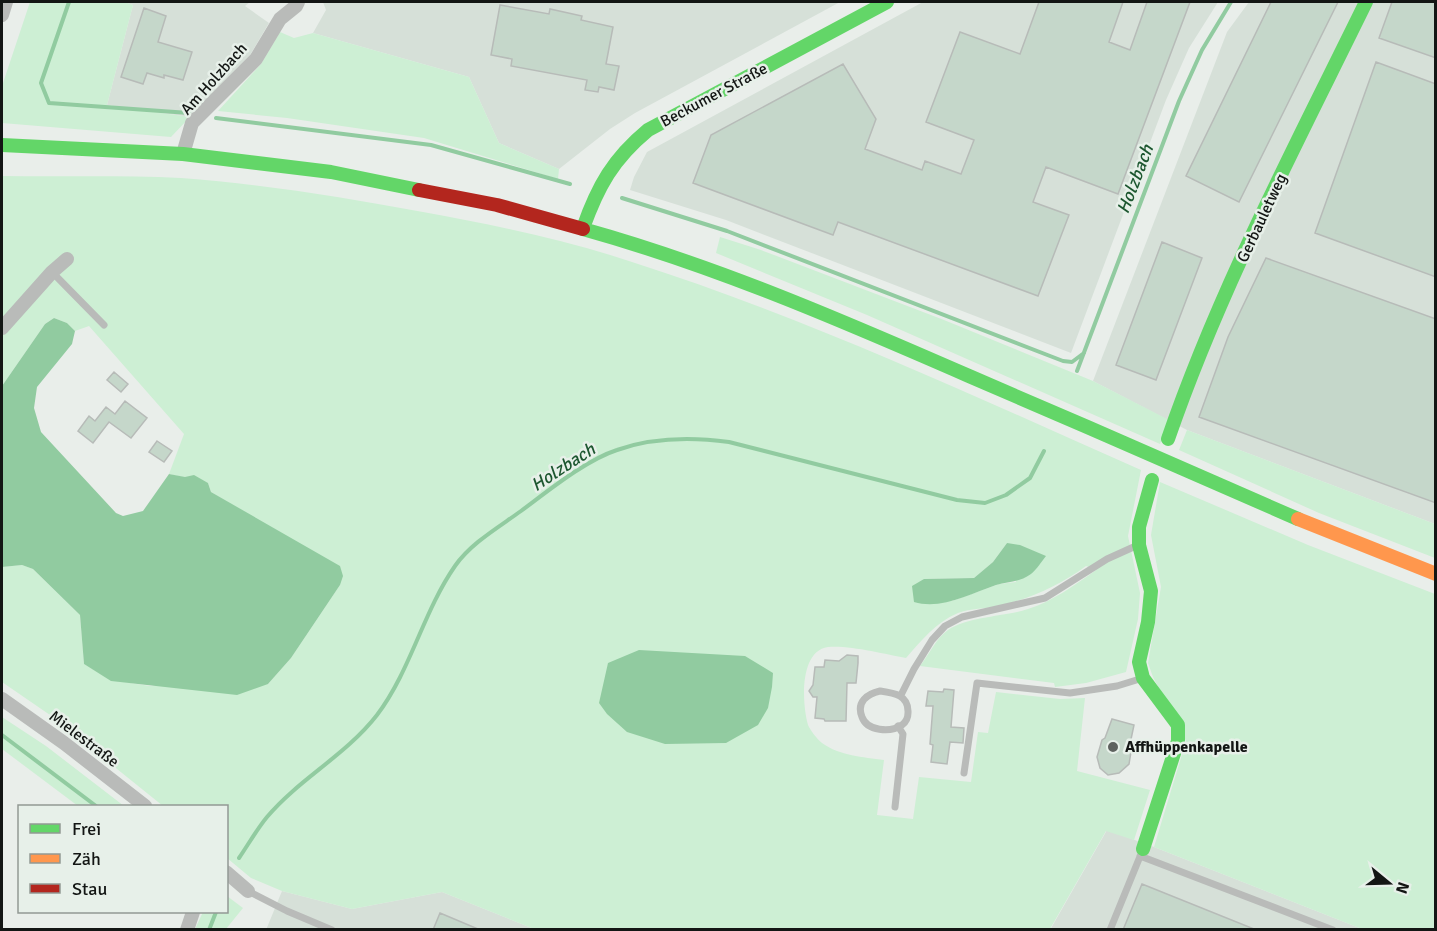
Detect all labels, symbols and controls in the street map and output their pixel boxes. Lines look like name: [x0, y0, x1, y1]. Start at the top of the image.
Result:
street label: Am Holzbach: [176, 39, 252, 119]
street label: Beckumer Straße: [657, 58, 771, 132]
water label: Holzbach: [1112, 140, 1159, 217]
street label: Gerbauletweg: [1233, 170, 1291, 266]
water label: Holzbach: [527, 438, 600, 496]
street label: Mielestraße: [45, 706, 123, 772]
place label: Affhüppenkapelle: [1125, 737, 1248, 757]
marker: Affhüppenkapelle: [1106, 740, 1120, 754]
legend: [18, 805, 228, 913]
text: Frei: [72, 818, 101, 840]
text: Zäh: [72, 848, 101, 870]
north arrow: [1359, 853, 1419, 913]
text: Stau: [72, 878, 107, 900]
text: N: [1391, 879, 1414, 896]

